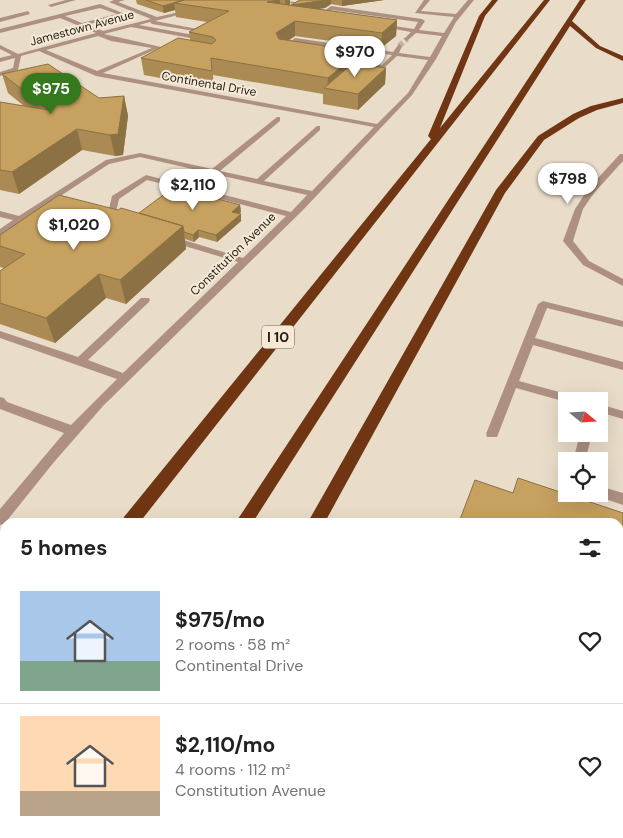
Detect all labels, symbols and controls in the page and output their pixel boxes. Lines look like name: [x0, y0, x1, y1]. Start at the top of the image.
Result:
street label: Jamestown Avenue: [28, 6, 136, 50]
pin: $970: [325, 36, 385, 78]
text: $970: [335, 41, 375, 62]
street label: Continental Drive: [160, 68, 258, 100]
pin: $975: [21, 72, 81, 115]
text: $975: [32, 78, 70, 99]
pin: $798: [538, 162, 598, 205]
pin: $2,110: [152, 168, 234, 211]
text: $798: [549, 168, 587, 189]
text: $2,110: [170, 174, 216, 195]
pin: $1,020: [33, 208, 115, 251]
street label: Constitution Avenue: [187, 209, 279, 299]
text: $1,020: [48, 214, 100, 235]
road number: I 10: [262, 326, 294, 348]
north arrow: [558, 392, 608, 442]
map controls: [558, 392, 608, 502]
button: locate: [558, 452, 608, 502]
text: 5 homes: [20, 534, 107, 562]
icon: filters: [576, 534, 604, 562]
text: $975/mo: [175, 606, 265, 634]
icon: home: [60, 611, 120, 671]
icon: heart: [576, 627, 604, 655]
text: 2 rooms · 58 m²: [175, 634, 290, 655]
text: Continental Drive: [175, 655, 303, 676]
text: $2,110/mo: [175, 731, 275, 759]
icon: home: [60, 736, 120, 796]
icon: heart: [576, 752, 604, 780]
text: 4 rooms · 112 m²: [175, 759, 291, 780]
text: Constitution Avenue: [175, 780, 326, 801]

